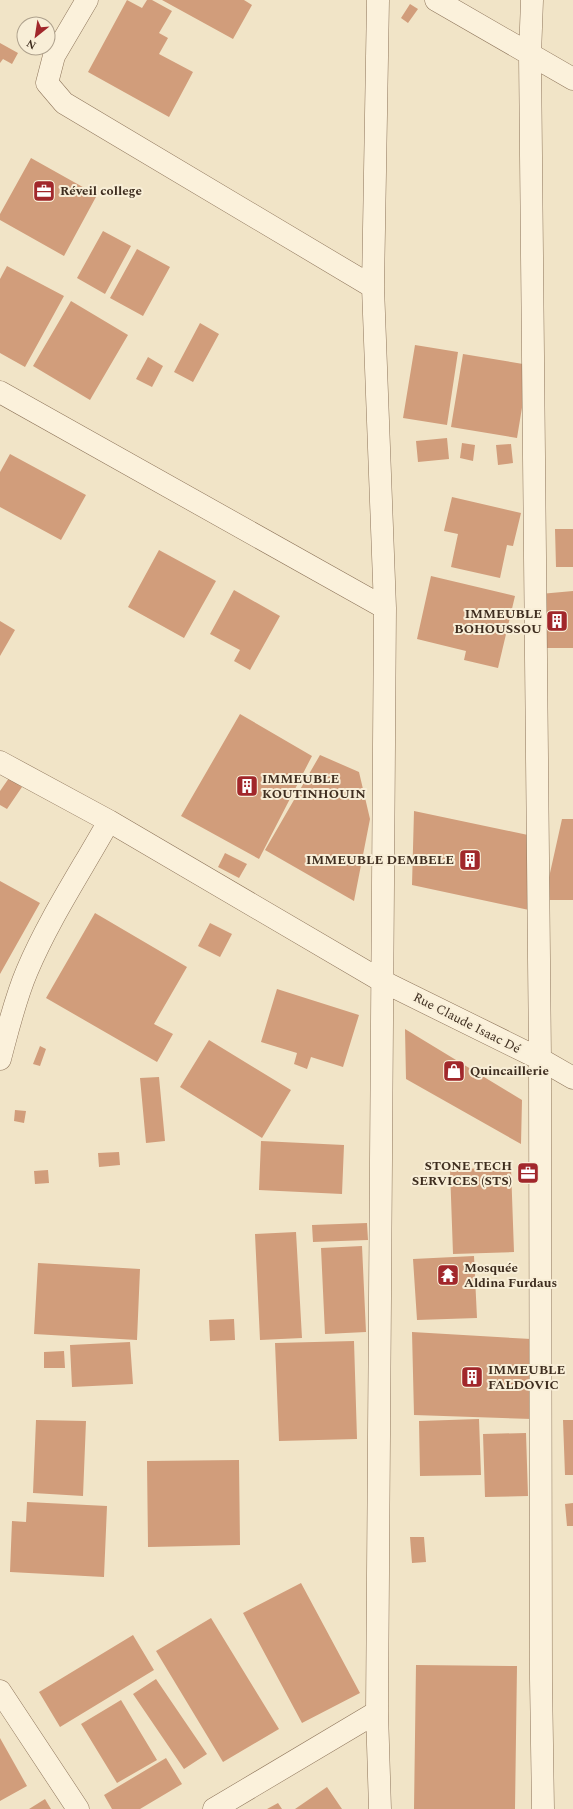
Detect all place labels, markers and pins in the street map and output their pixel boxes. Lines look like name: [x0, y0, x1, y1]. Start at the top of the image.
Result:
office icon: Réveil college: [31, 178, 57, 204]
place label: Réveil college: [60, 181, 142, 201]
place label: IMMEUBLE BOHOUSSOU: [454, 604, 542, 639]
building icon: IMMEUBLE BOHOUSSOU: [544, 608, 570, 634]
place label: IMMEUBLE KOUTINHOUIN: [262, 769, 366, 804]
building icon: IMMEUBLE KOUTINHOUIN: [234, 773, 260, 799]
building icon: IMMEUBLE DEMBELE: [457, 847, 483, 873]
place label: IMMEUBLE DEMBELE: [306, 850, 454, 870]
shop icon: Quincaillerie: [441, 1058, 467, 1084]
place label: Quincaillerie: [470, 1061, 549, 1081]
place label: STONE TECH SERVICES (STS): [412, 1156, 512, 1191]
office icon: STONE TECH SERVICES (STS): [515, 1160, 541, 1186]
place label: Mosquée Aldina Furdaus: [464, 1258, 557, 1293]
temple icon: Mosquée Aldina Furdaus: [435, 1262, 461, 1288]
place label: IMMEUBLE FALDOVIC: [488, 1360, 565, 1395]
building icon: IMMEUBLE FALDOVIC: [459, 1364, 485, 1390]

